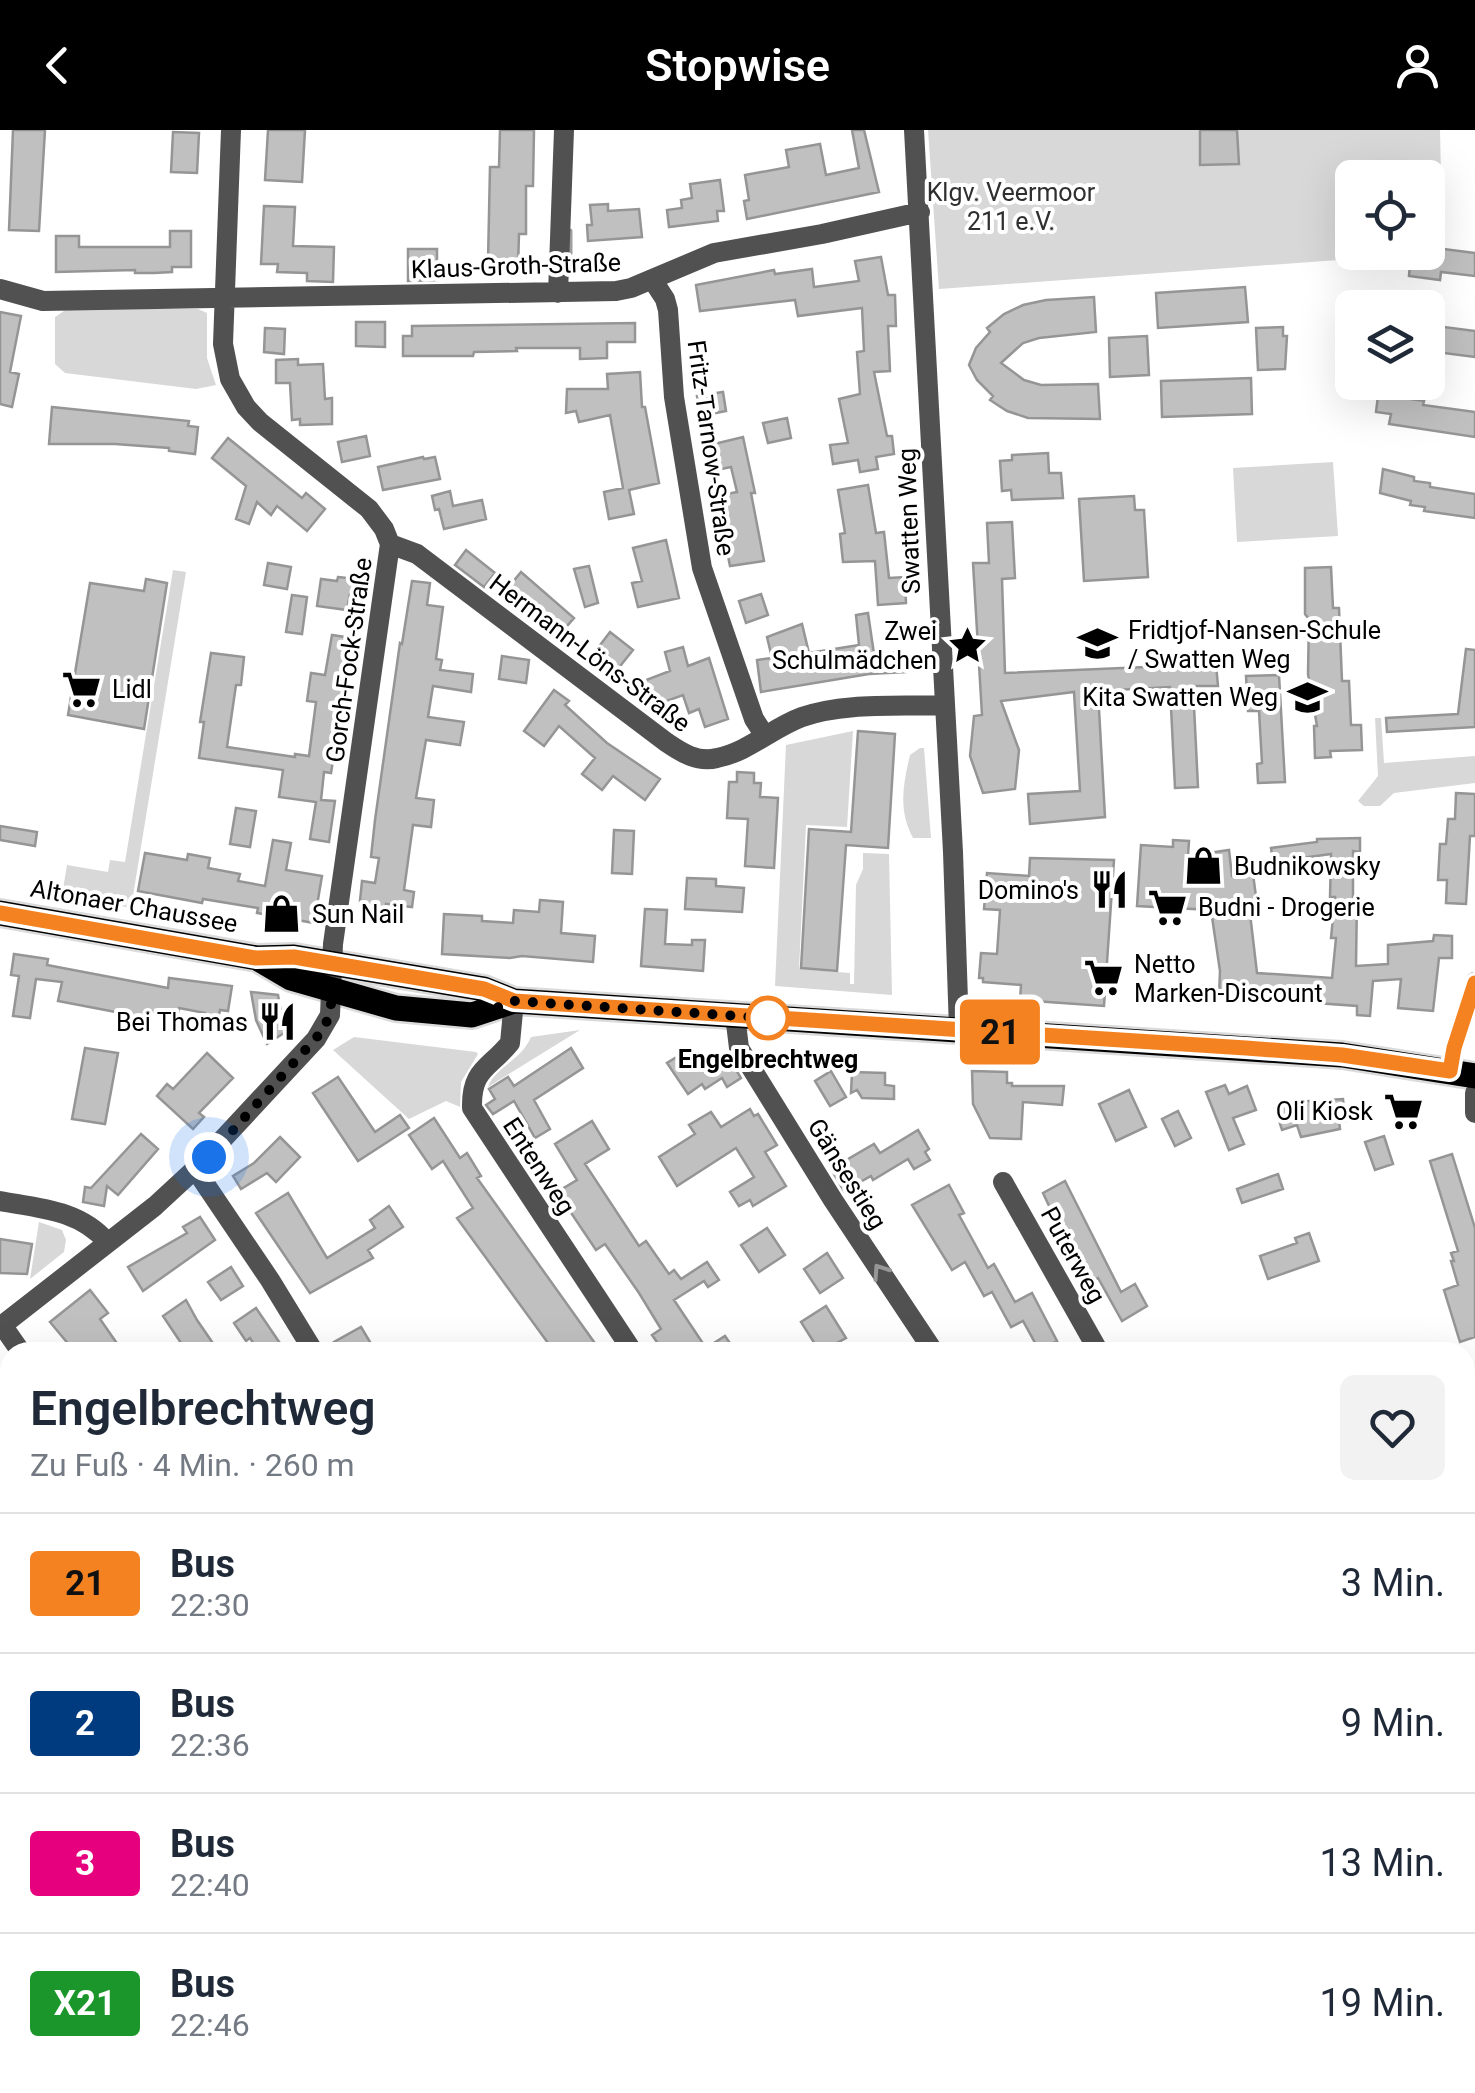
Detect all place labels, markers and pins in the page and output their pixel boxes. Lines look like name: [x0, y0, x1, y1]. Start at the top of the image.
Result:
place label: Fridtjof-Nansen-Schule / Swatten Weg: [1128, 616, 1381, 674]
place label: Zwei Schulmädchen: [772, 617, 937, 675]
school or university icon: Fridtjof-Nansen-Schule / Swatten Weg: [1077, 623, 1119, 665]
place icon: Zwei Schulmädchen: [946, 624, 988, 666]
supermarket icon: Lidl: [61, 668, 103, 710]
place label: Lidl: [112, 675, 152, 704]
school or university icon: Kita Swatten Weg: [1287, 676, 1329, 718]
place label: Kita Swatten Weg: [1082, 683, 1278, 712]
shop icon: Budnikowsky: [1183, 845, 1225, 887]
place label: Budnikowsky: [1234, 852, 1381, 881]
restaurant icon: Domino's: [1088, 869, 1130, 911]
place label: Domino's: [978, 876, 1079, 905]
supermarket icon: Budni - Drogerie: [1147, 886, 1189, 928]
shop icon: Sun Nail: [261, 893, 303, 935]
place label: Budni - Drogerie: [1198, 893, 1375, 922]
place label: Sun Nail: [312, 900, 404, 929]
place label: Netto Marken-Discount: [1134, 950, 1323, 1008]
supermarket icon: Netto Marken-Discount: [1083, 957, 1125, 999]
marker: Engelbrechtweg: [747, 997, 789, 1039]
restaurant icon: Bei Thomas: [257, 1001, 299, 1043]
place label: Bei Thomas: [116, 1008, 248, 1037]
place label: Engelbrechtweg: [678, 1045, 858, 1074]
supermarket icon: Oli Kiosk: [1382, 1090, 1424, 1132]
place label: Oli Kiosk: [1276, 1097, 1373, 1126]

